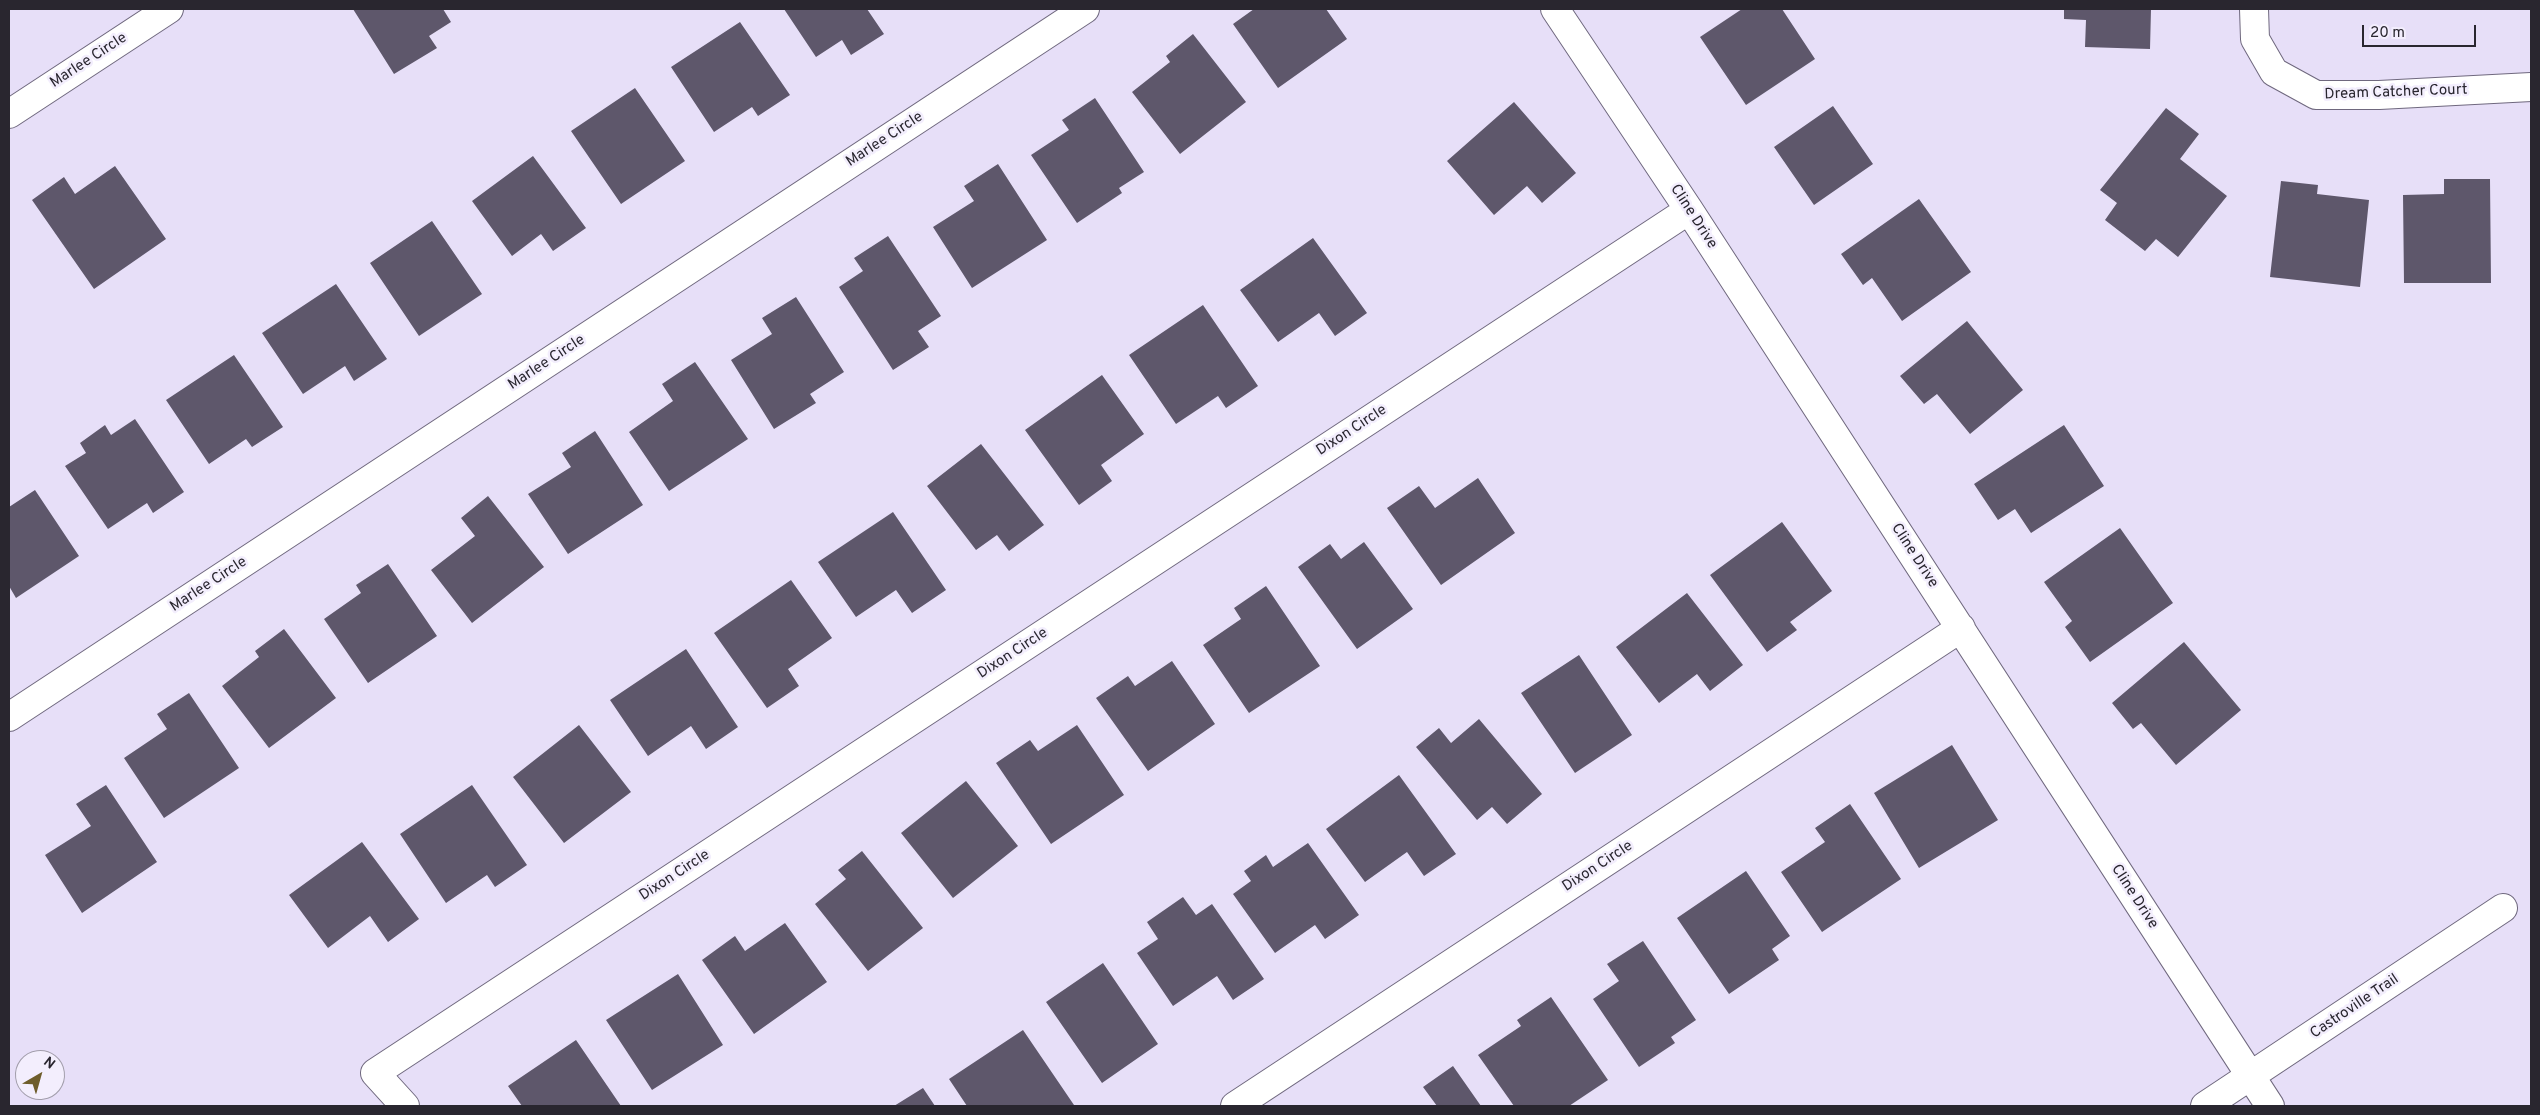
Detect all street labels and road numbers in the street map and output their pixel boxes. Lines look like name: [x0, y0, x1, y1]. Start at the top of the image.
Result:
street label: Marlee Circle: [47, 30, 131, 92]
street label: Dream Catcher Court: [2324, 82, 2468, 104]
street label: Marlee Circle: [843, 109, 927, 171]
street label: Cline Drive: [1666, 181, 1720, 253]
street label: Marlee Circle: [505, 332, 589, 394]
street label: Dixon Circle: [1314, 402, 1390, 460]
street label: Cline Drive: [1887, 520, 1941, 592]
street label: Marlee Circle: [167, 554, 251, 616]
street label: Dixon Circle: [975, 625, 1051, 683]
street label: Dixon Circle: [1560, 838, 1636, 896]
street label: Dixon Circle: [637, 847, 713, 905]
street label: Cline Drive: [2107, 861, 2161, 933]
street label: Castroville Trail: [2307, 971, 2403, 1043]

